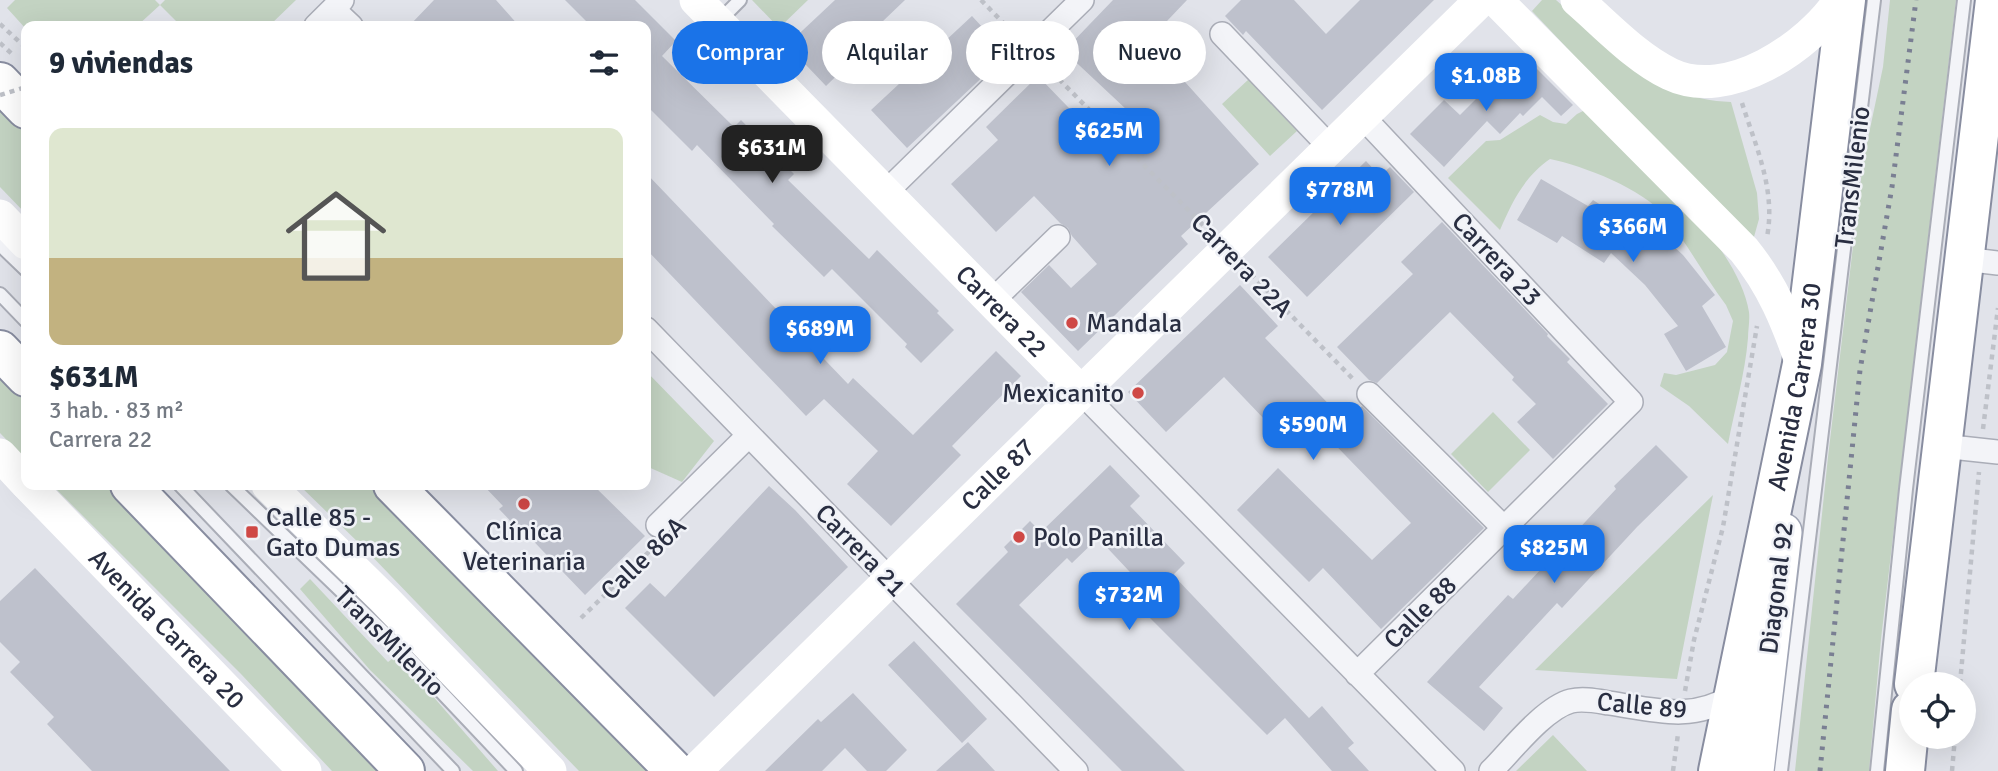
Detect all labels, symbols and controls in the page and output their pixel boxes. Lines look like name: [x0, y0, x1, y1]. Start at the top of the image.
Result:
chip: Comprar: [672, 21, 808, 84]
chip: Alquilar: [822, 21, 952, 84]
chip: Filtros: [966, 21, 1079, 84]
chip: Nuevo: [1093, 21, 1206, 84]
icon: filters: [585, 44, 623, 82]
text: 9 viviendas: [49, 45, 193, 82]
pin: $1.08B: [1429, 54, 1543, 113]
text: $1.08B: [1451, 61, 1521, 90]
street label: TransMilenio: [1828, 104, 1878, 250]
pin: $625M: [1060, 108, 1158, 168]
text: $625M: [1075, 116, 1143, 145]
pin: $631M: [723, 125, 821, 185]
text: $631M: [738, 133, 806, 162]
pin: $778M: [1291, 168, 1389, 227]
icon: home: [273, 173, 399, 299]
text: $778M: [1306, 175, 1374, 204]
pin: $366M: [1584, 204, 1682, 264]
street label: Carrera 23: [1445, 206, 1548, 313]
street label: Carrera 22A: [1184, 207, 1299, 325]
text: $366M: [1599, 212, 1667, 241]
street label: Carrera 22: [948, 259, 1053, 365]
street label: Avenida Carrera 30: [1761, 281, 1829, 494]
pin: $689M: [771, 306, 869, 366]
place label: Mandala: [1086, 308, 1182, 340]
text: $689M: [786, 314, 854, 343]
marker: Mandala: [1064, 315, 1080, 331]
text: $631M: [49, 359, 139, 396]
place label: Mexicanito: [1002, 378, 1124, 410]
marker: Mexicanito: [1130, 385, 1146, 401]
text: 3 hab. · 83 m²: [49, 396, 184, 425]
pin: $590M: [1264, 402, 1362, 462]
text: $590M: [1279, 410, 1347, 439]
text: Carrera 22: [49, 425, 152, 454]
street label: Calle 87: [955, 432, 1042, 518]
marker: Clínica Veterinaria: [516, 496, 532, 512]
street label: Carrera 21: [808, 498, 912, 604]
place label: Calle 85 - Gato Dumas: [266, 502, 400, 564]
street label: Calle 86A: [594, 510, 693, 607]
place label: Clínica Veterinaria: [462, 516, 586, 578]
street label: Diagonal 92: [1753, 520, 1801, 656]
place label: Polo Panilla: [1033, 522, 1164, 554]
marker: Calle 85 - Gato Dumas: [244, 524, 260, 540]
pin: $825M: [1505, 526, 1603, 585]
marker: Polo Panilla: [1011, 529, 1027, 545]
text: $825M: [1520, 533, 1588, 562]
street label: Avenida Carrera 20: [82, 543, 251, 716]
street label: Calle 88: [1377, 569, 1464, 656]
pin: $732M: [1080, 572, 1178, 632]
street label: TransMilenio: [327, 580, 451, 704]
text: $732M: [1095, 580, 1163, 609]
map controls: [1899, 672, 1976, 749]
button: locate: [1899, 672, 1976, 749]
street label: Calle 89: [1596, 686, 1688, 726]

